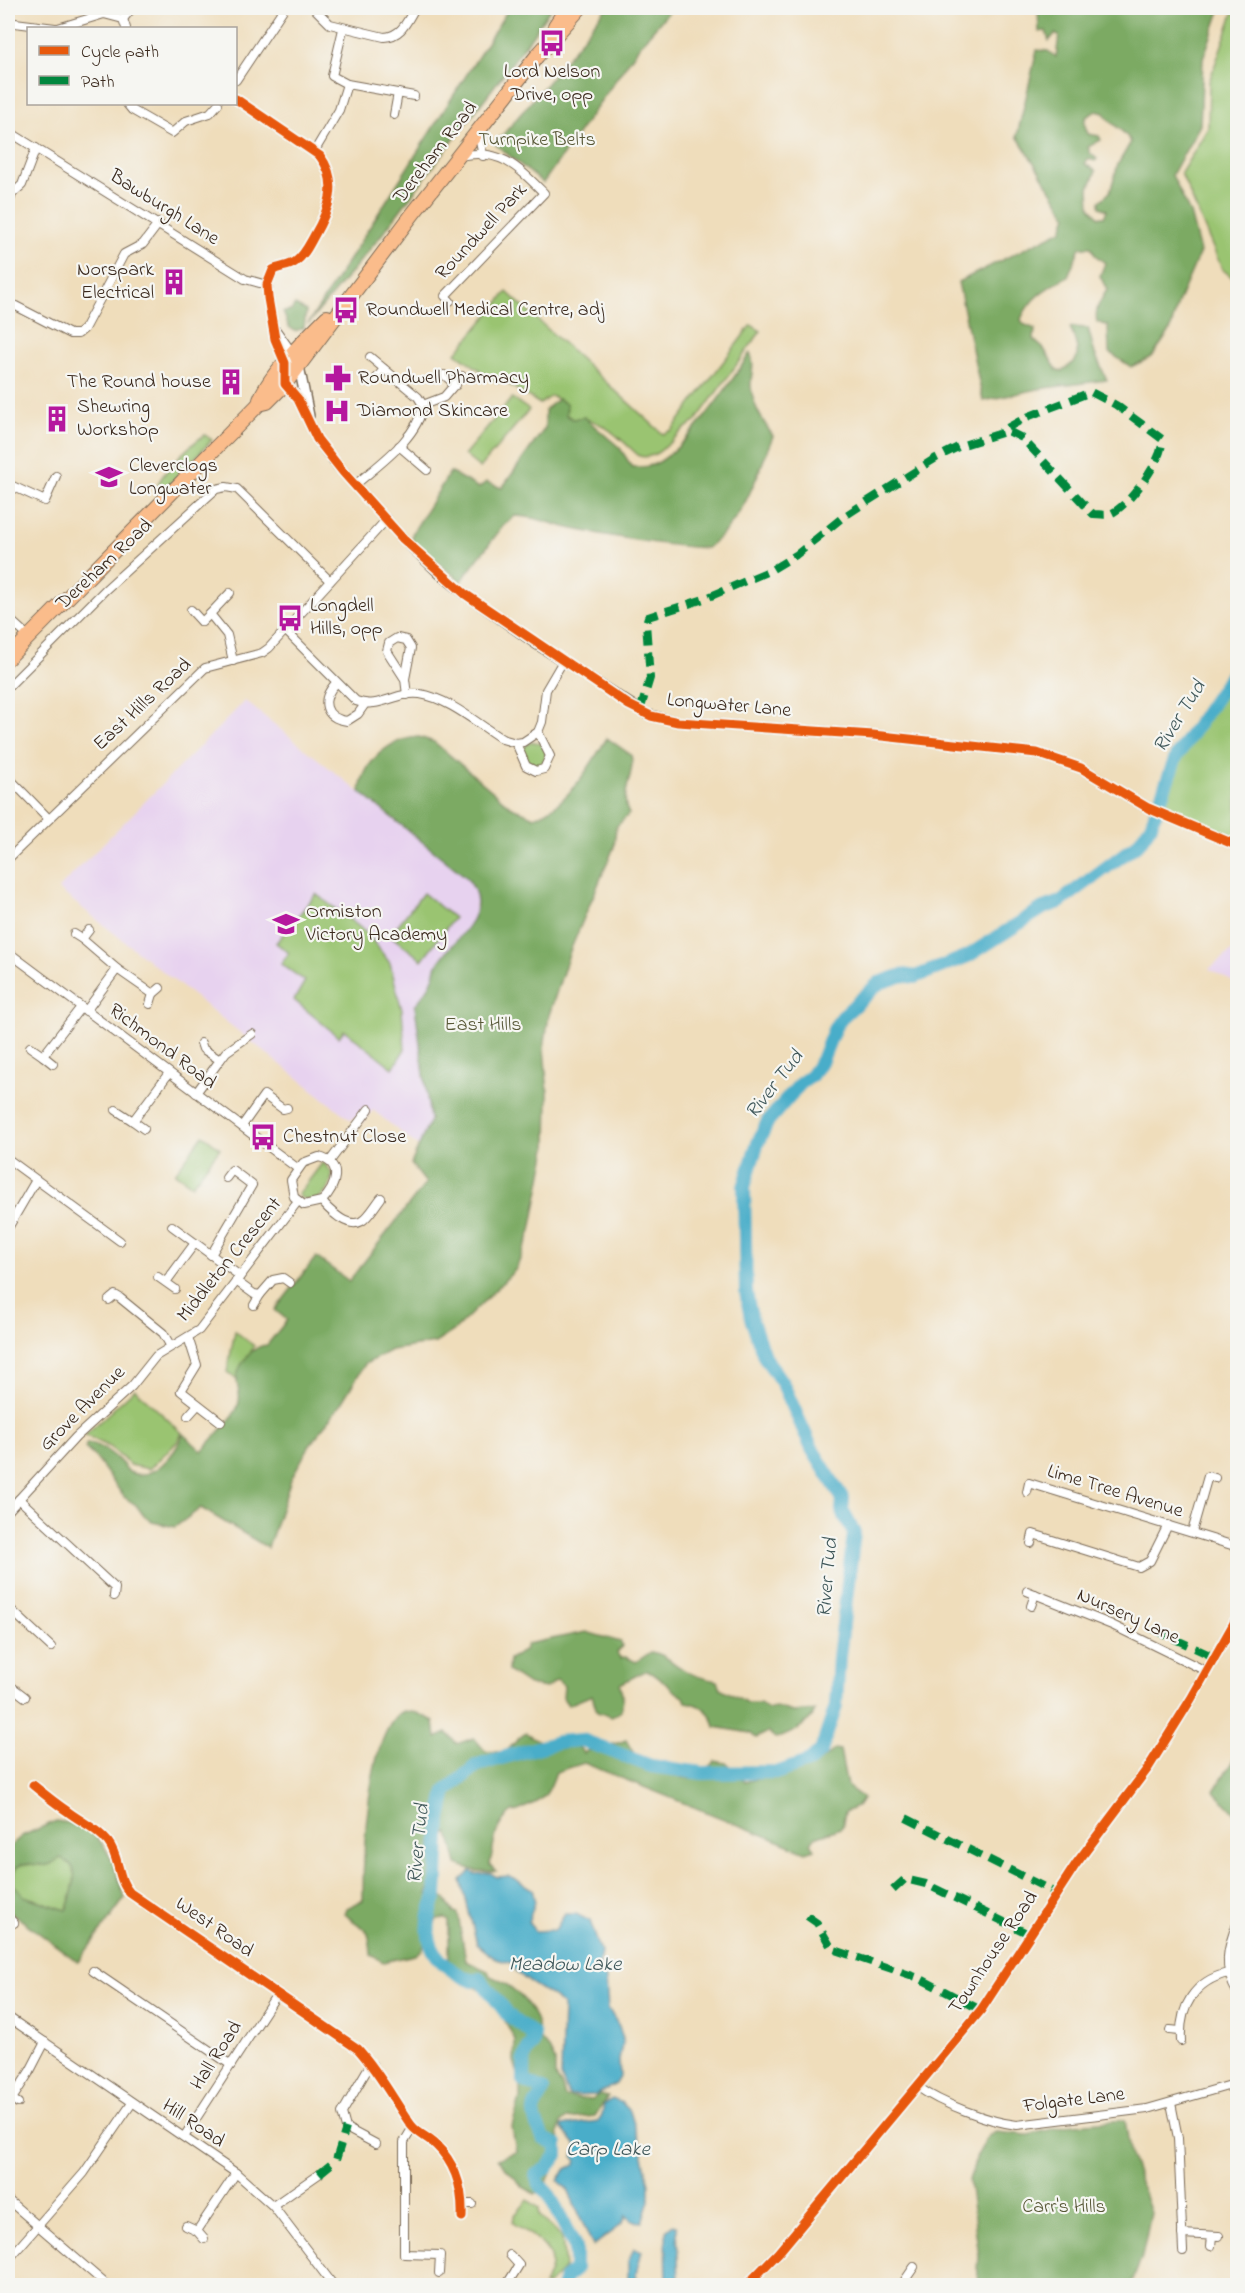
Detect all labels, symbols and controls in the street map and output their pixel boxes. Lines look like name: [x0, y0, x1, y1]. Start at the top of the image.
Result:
legend: [27, 27, 237, 105]
bus stop icon: Lord Nelson Drive, opp: [537, 28, 567, 58]
text: Cycle path: [81, 40, 159, 66]
place label: Lord Nelson Drive, opp: [504, 58, 600, 110]
text: Path: [81, 70, 115, 96]
street label: Dereham Road: [386, 96, 485, 211]
park label: Turnpike Belts: [478, 126, 596, 155]
street label: Bawburgh Lane: [102, 162, 225, 254]
street label: Roundwell Park: [429, 177, 535, 287]
place label: Norspark Electrical: [77, 256, 154, 308]
building icon: Norspark Electrical: [159, 267, 189, 297]
bus stop icon: Roundwell Medical Centre, adj: [331, 295, 361, 325]
place label: Roundwell Medical Centre, adj: [366, 296, 605, 325]
pharmacy icon: Roundwell Pharmacy: [323, 363, 353, 393]
place label: Roundwell Pharmacy: [358, 364, 529, 393]
building icon: The Round house: [216, 367, 246, 397]
place label: The Round house: [67, 368, 211, 397]
place label: Shewring Workshop: [77, 393, 159, 445]
hospital icon: Diamond Skincare: [322, 396, 352, 426]
place label: Diamond Skincare: [356, 397, 508, 426]
building icon: Shewring Workshop: [42, 404, 72, 434]
place label: Cleverclogs Longwater: [129, 452, 218, 505]
school or university icon: Cleverclogs Longwater: [94, 462, 124, 492]
street label: Dereham Road: [49, 512, 160, 618]
place label: Longdell Hills, opp: [310, 592, 383, 644]
bus stop icon: Longdell Hills, opp: [275, 603, 305, 633]
street label: East Hills Road: [87, 652, 199, 758]
water label: River Tud: [1146, 674, 1215, 759]
street label: Longwater Lane: [666, 686, 792, 727]
place label: Ormiston Victory Academy: [305, 898, 447, 950]
school or university icon: Ormiston Victory Academy: [271, 909, 301, 939]
street label: Richmond Road: [102, 997, 222, 1097]
park label: East Hills: [445, 1011, 521, 1040]
water label: River Tud: [739, 1043, 812, 1126]
bus stop icon: Chestnut Close: [248, 1122, 278, 1152]
place label: Chestnut Close: [283, 1123, 406, 1152]
street label: Middleton Crescent: [171, 1191, 290, 1329]
street label: Grove Avenue: [33, 1359, 133, 1459]
street label: Lime Tree Avenue: [1043, 1458, 1187, 1526]
water label: River Tud: [810, 1536, 847, 1619]
street label: Nursery Lane: [1072, 1581, 1184, 1653]
water label: River Tud: [400, 1802, 438, 1885]
street label: Townhouse Road: [942, 1886, 1046, 2020]
street label: West Road: [169, 1890, 259, 1966]
water label: Meadow Lake: [509, 1950, 623, 1980]
street label: Hall Road: [184, 2016, 250, 2096]
street label: Folgate Lane: [1021, 2080, 1126, 2123]
street label: Hill Road: [156, 2092, 230, 2156]
water label: Carp Lake: [566, 2135, 651, 2165]
park label: Carr's Hills: [1022, 2193, 1106, 2222]

